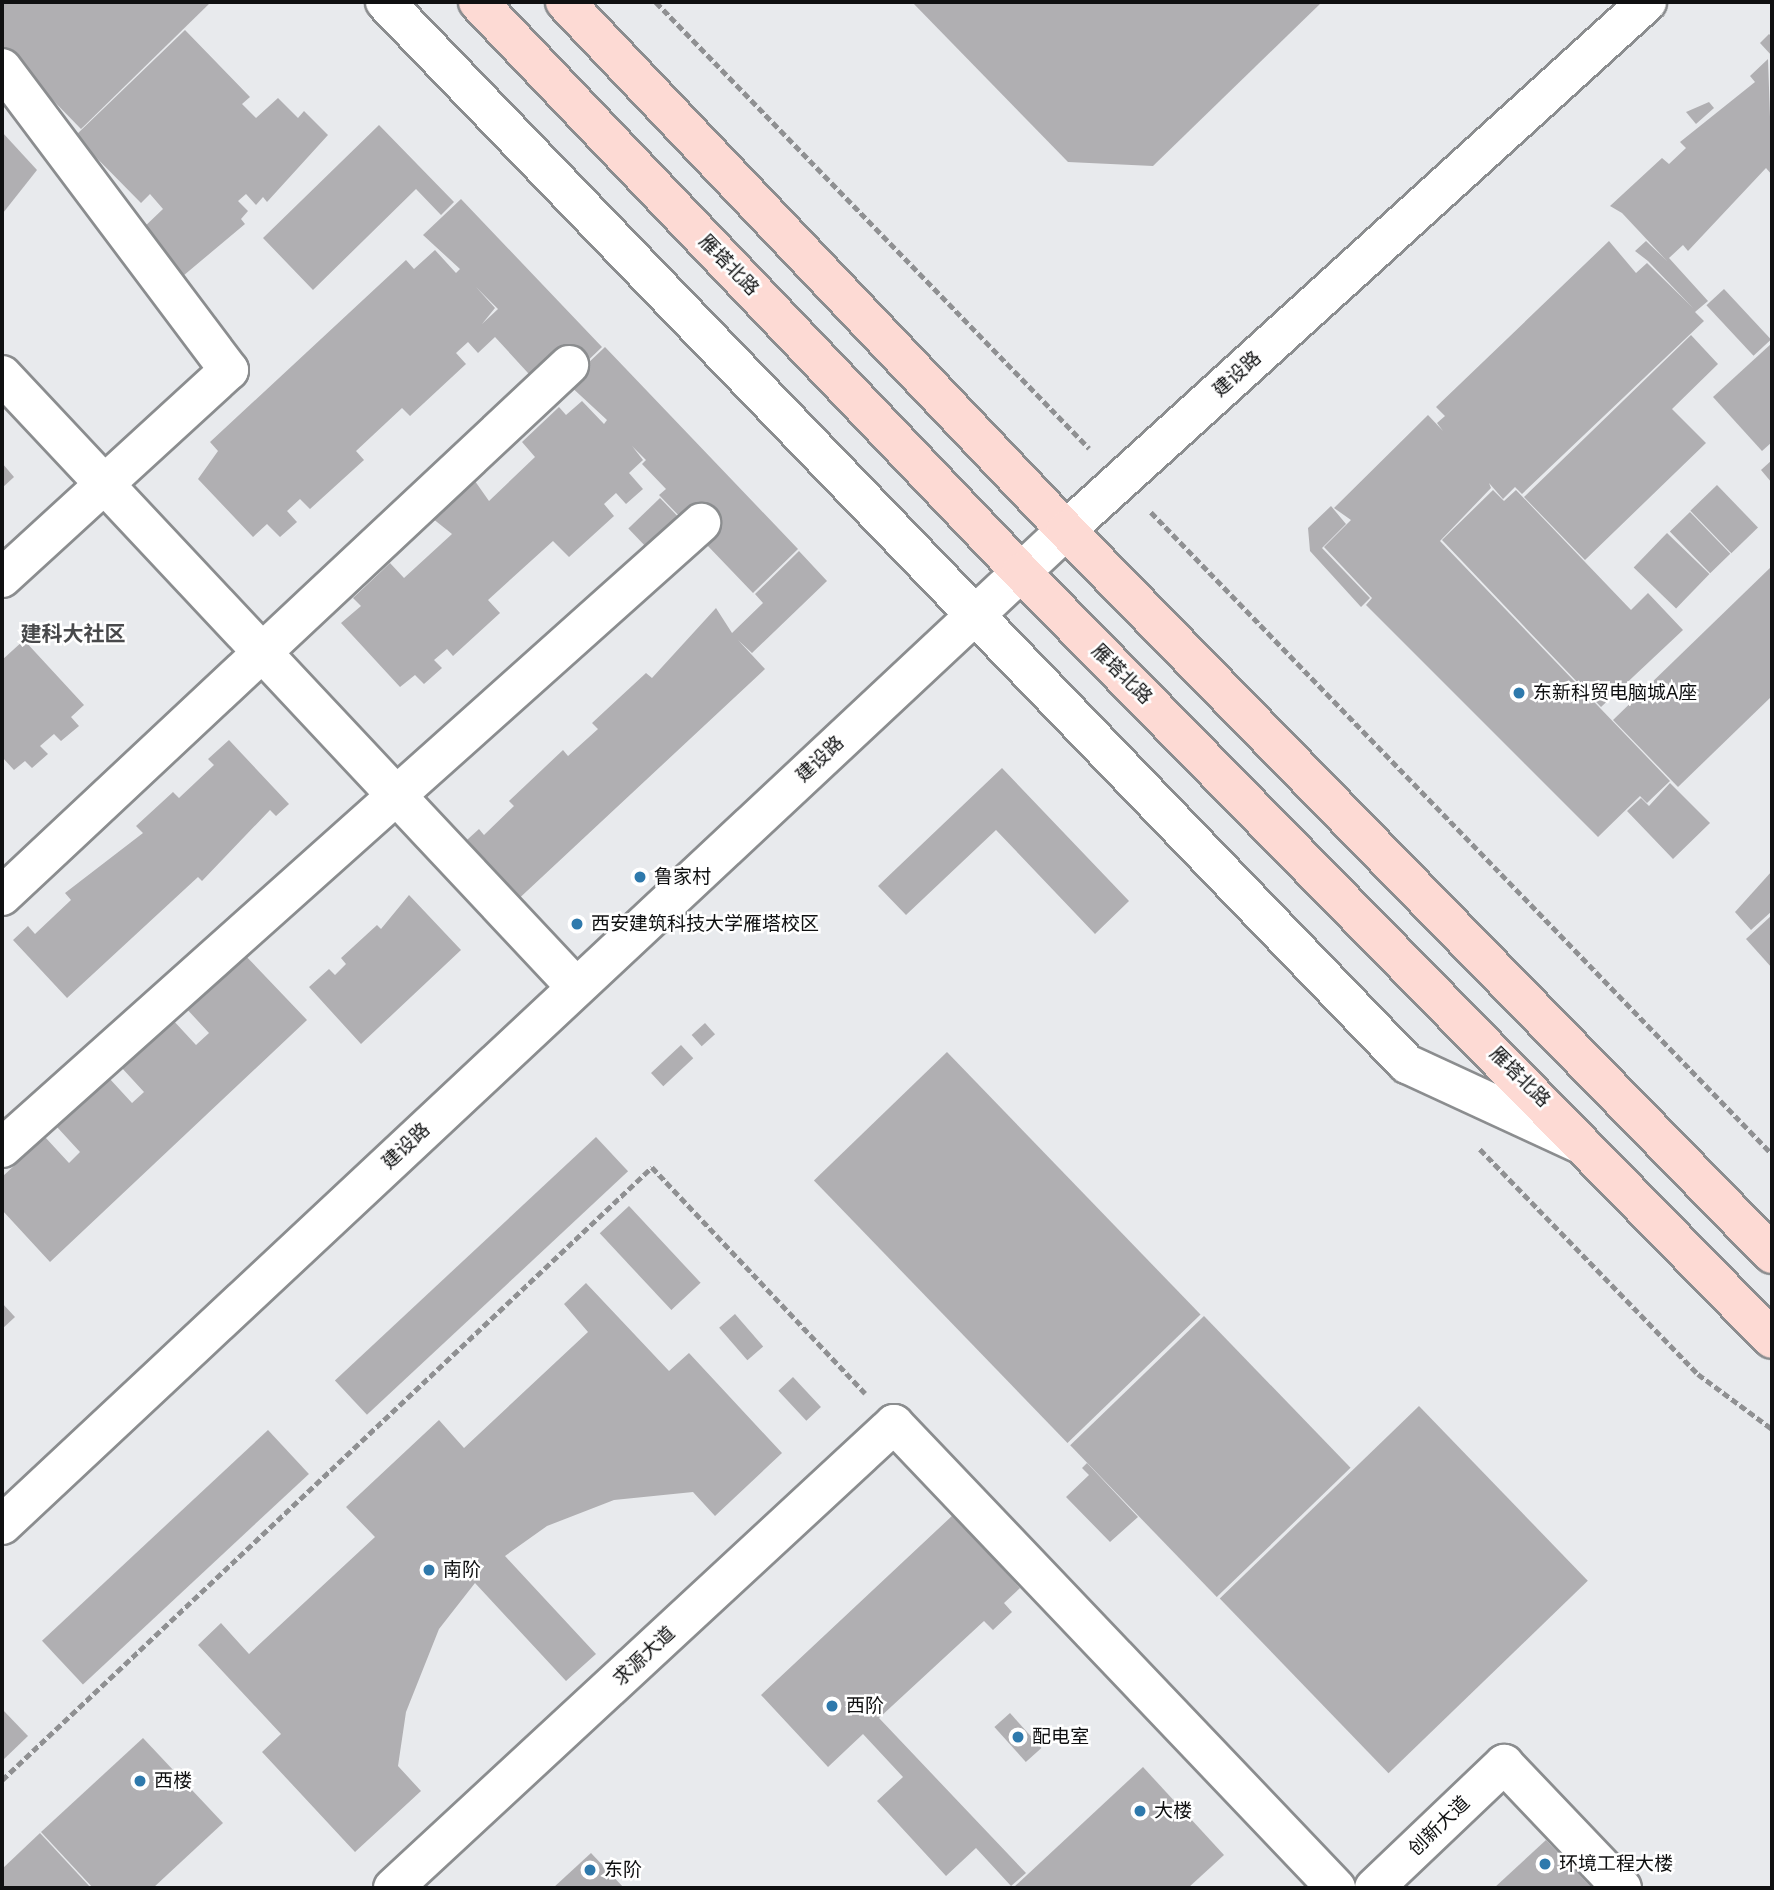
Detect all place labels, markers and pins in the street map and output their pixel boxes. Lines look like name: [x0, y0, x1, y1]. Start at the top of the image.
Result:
place label: 东新科贸电脑城A座: [1533, 682, 1697, 704]
marker: 东新科贸电脑城A座: [1511, 685, 1527, 701]
place label: 鲁家村: [654, 866, 711, 888]
marker: 鲁家村: [632, 869, 648, 885]
place label: 西安建筑科技大学雁塔校区: [591, 913, 819, 935]
marker: 西安建筑科技大学雁塔校区: [569, 916, 585, 932]
place label: 南阶: [443, 1559, 481, 1581]
marker: 南阶: [421, 1562, 437, 1578]
place label: 西阶: [846, 1695, 884, 1717]
marker: 西阶: [824, 1698, 840, 1714]
place label: 配电室: [1032, 1726, 1089, 1748]
marker: 配电室: [1010, 1729, 1026, 1745]
place label: 西楼: [154, 1770, 192, 1792]
marker: 西楼: [132, 1773, 148, 1789]
place label: 大楼: [1154, 1800, 1192, 1822]
marker: 大楼: [1132, 1803, 1148, 1819]
place label: 环境工程大楼: [1559, 1853, 1673, 1875]
marker: 环境工程大楼: [1537, 1856, 1553, 1872]
place label: 东阶: [604, 1859, 642, 1881]
marker: 东阶: [582, 1862, 598, 1878]

